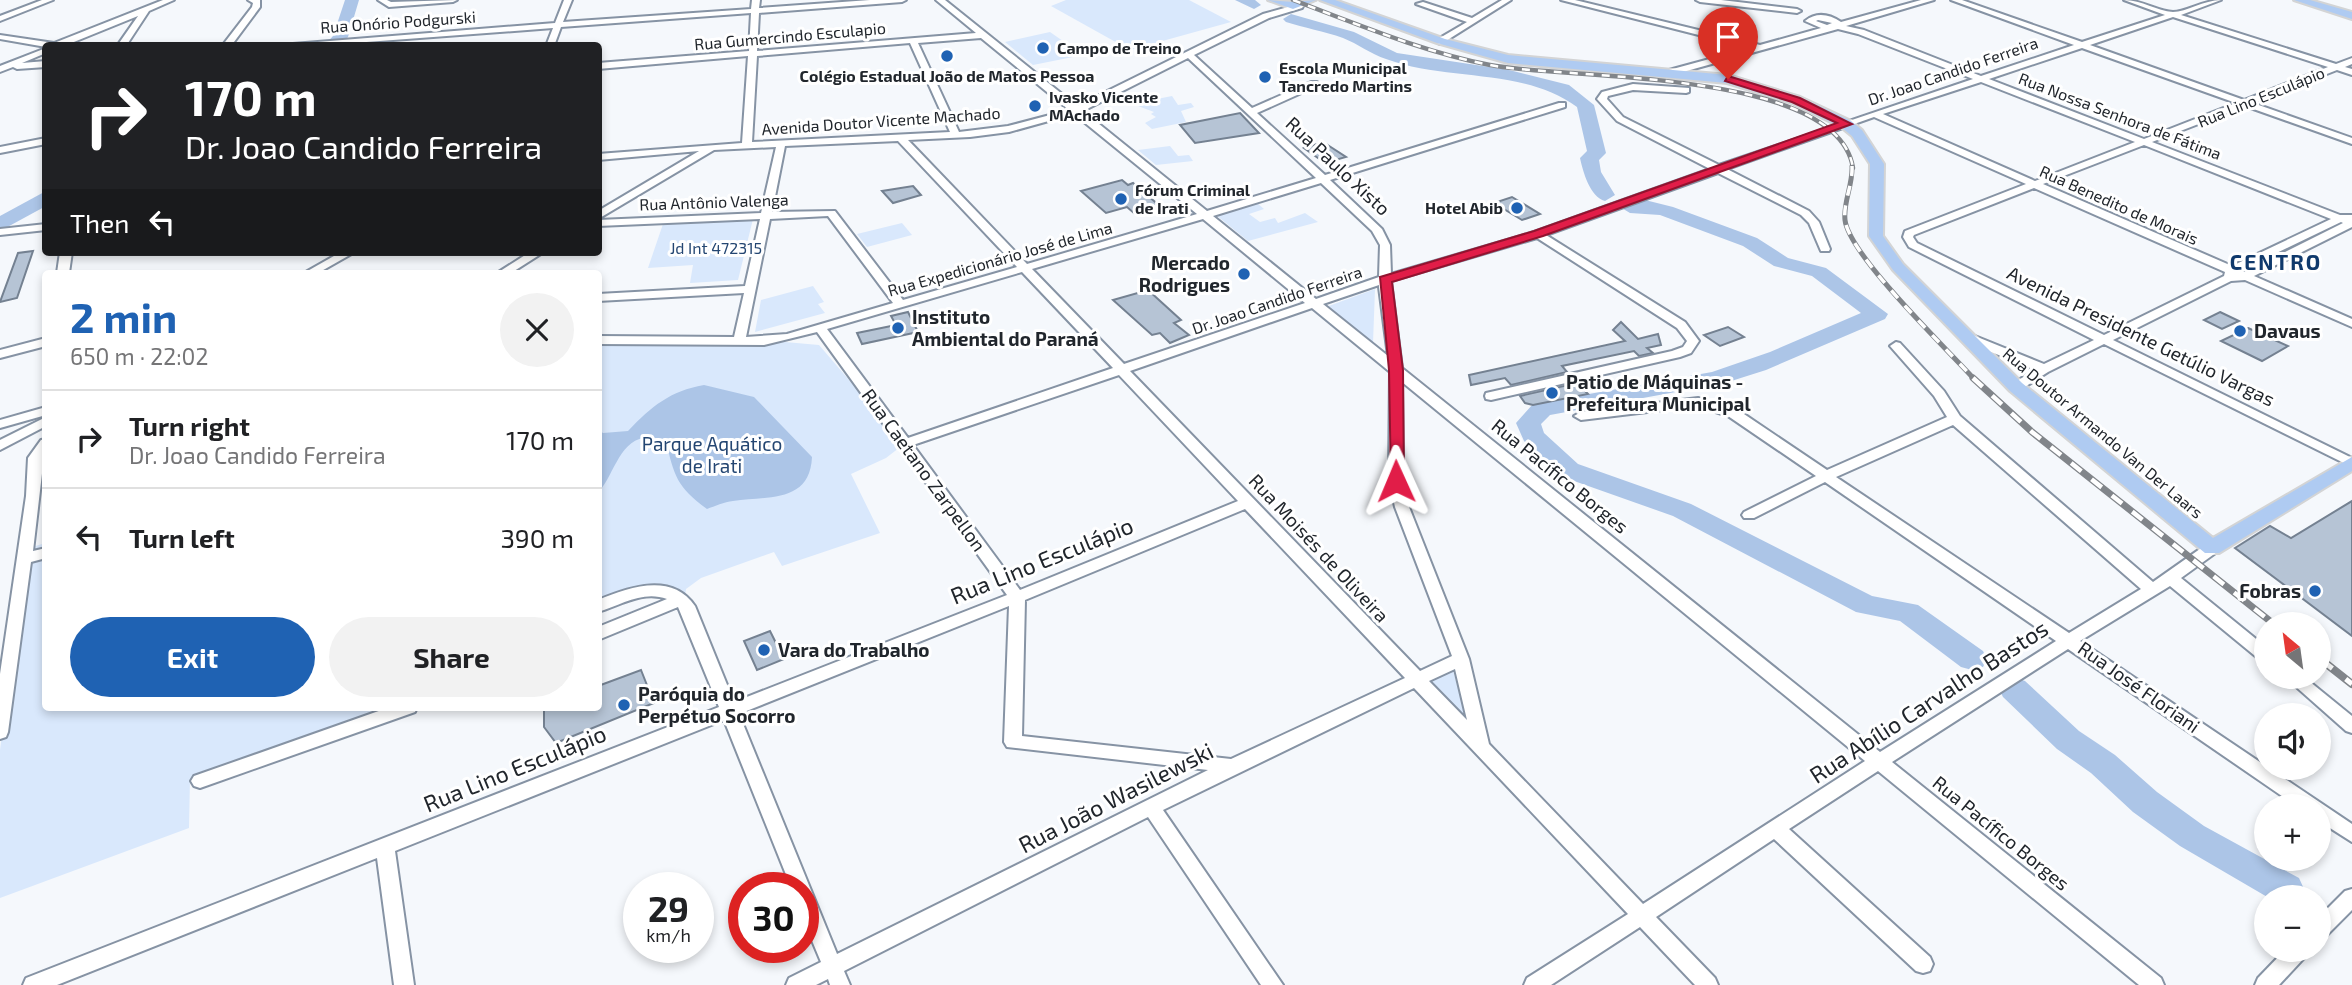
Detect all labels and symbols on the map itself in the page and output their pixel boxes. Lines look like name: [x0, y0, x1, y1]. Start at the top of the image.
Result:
street label: Rua Onório Podgurski: [320, 7, 476, 36]
pin: [1698, 7, 1758, 79]
street label: Rua Gumercindo Esculapio: [693, 18, 887, 53]
street label: Dr. Joao Candido Ferreira: [1865, 32, 2040, 109]
place label: Campo de Treino: [1057, 38, 1181, 57]
marker: Campo de Treino: [1035, 40, 1051, 56]
marker: Colégio Estadual João de Matos Pessoa: [939, 48, 955, 64]
place label: Escola Municipal Tancredo Martins: [1279, 58, 1412, 95]
street label: Rua Lino Esculápio: [2194, 62, 2327, 131]
place label: Colégio Estadual João de Matos Pessoa: [800, 66, 1094, 85]
street label: Rua Nossa Senhora de Fátima: [2016, 68, 2224, 163]
marker: Escola Municipal Tancredo Martins: [1257, 69, 1273, 85]
place label: Ivasko Vicente MAchado: [1049, 87, 1158, 124]
marker: Ivasko Vicente MAchado: [1027, 98, 1043, 114]
street label: Avenida Doutor Vicente Machado: [761, 103, 1001, 138]
street label: Rua Paulo Xisto: [1281, 111, 1395, 220]
street label: Rua Benedito de Morais: [2037, 161, 2201, 248]
place label: Fórum Criminal de Irati: [1135, 180, 1251, 217]
street label: Rua Antônio Valenga: [639, 189, 789, 214]
marker: Fórum Criminal de Irati: [1113, 191, 1129, 207]
place label: Hotel Abib: [1425, 198, 1503, 217]
marker: Hotel Abib: [1509, 200, 1525, 216]
street label: Rua Expedicionário José de Lima: [885, 217, 1114, 300]
park label: Jd Int 472315: [670, 238, 762, 257]
district label: CENTRO: [2230, 249, 2322, 274]
place label: Mercado Rodrigues: [1139, 251, 1230, 296]
street label: Dr. Joao Candido Ferreira: [1189, 261, 1364, 338]
street label: Avenida Presidente Getúlio Vargas: [2004, 261, 2279, 410]
marker: Mercado Rodrigues: [1236, 266, 1252, 282]
place label: Instituto Ambiental do Paraná: [912, 305, 1099, 350]
place label: Davaus: [2254, 319, 2321, 342]
marker: Instituto Ambiental do Paraná: [890, 320, 906, 336]
marker: Davaus: [2232, 323, 2248, 339]
street label: Rua Doutor Armando Van Der Laars: [2000, 343, 2207, 522]
place label: Patio de Máquinas - Prefeitura Municipal: [1566, 370, 1751, 415]
street label: Rua Caetano Zarpellon: [858, 384, 991, 556]
marker: Patio de Máquinas - Prefeitura Municipal: [1544, 385, 1560, 401]
street label: Rua Pacífico Borges: [1487, 413, 1633, 538]
park label: Parque Aquático de Irati: [642, 432, 782, 477]
position arrow: [1359, 444, 1433, 518]
street label: Rua Moisés de Oliveira: [1245, 469, 1394, 627]
street label: Rua Lino Esculápio: [946, 511, 1137, 610]
place label: Fobras: [2239, 579, 2301, 602]
marker: Fobras: [2307, 583, 2323, 599]
north arrow: [2254, 612, 2331, 690]
street label: Rua Abílio Carvalho Bastos: [1804, 614, 2053, 789]
street label: Rua José Floriani: [2074, 636, 2205, 737]
place label: Vara do Trabalho: [778, 638, 930, 661]
marker: Vara do Trabalho: [756, 642, 772, 658]
place label: Paróquia do Perpétuo Socorro: [638, 682, 795, 727]
marker: Paróquia do Perpétuo Socorro: [616, 697, 632, 713]
street label: Rua Lino Esculápio: [419, 719, 610, 818]
street label: Rua João Wasilewski: [1013, 736, 1218, 858]
street label: Rua Pacífico Borges: [1928, 770, 2074, 895]
speed limit sign: 30: [728, 872, 819, 963]

